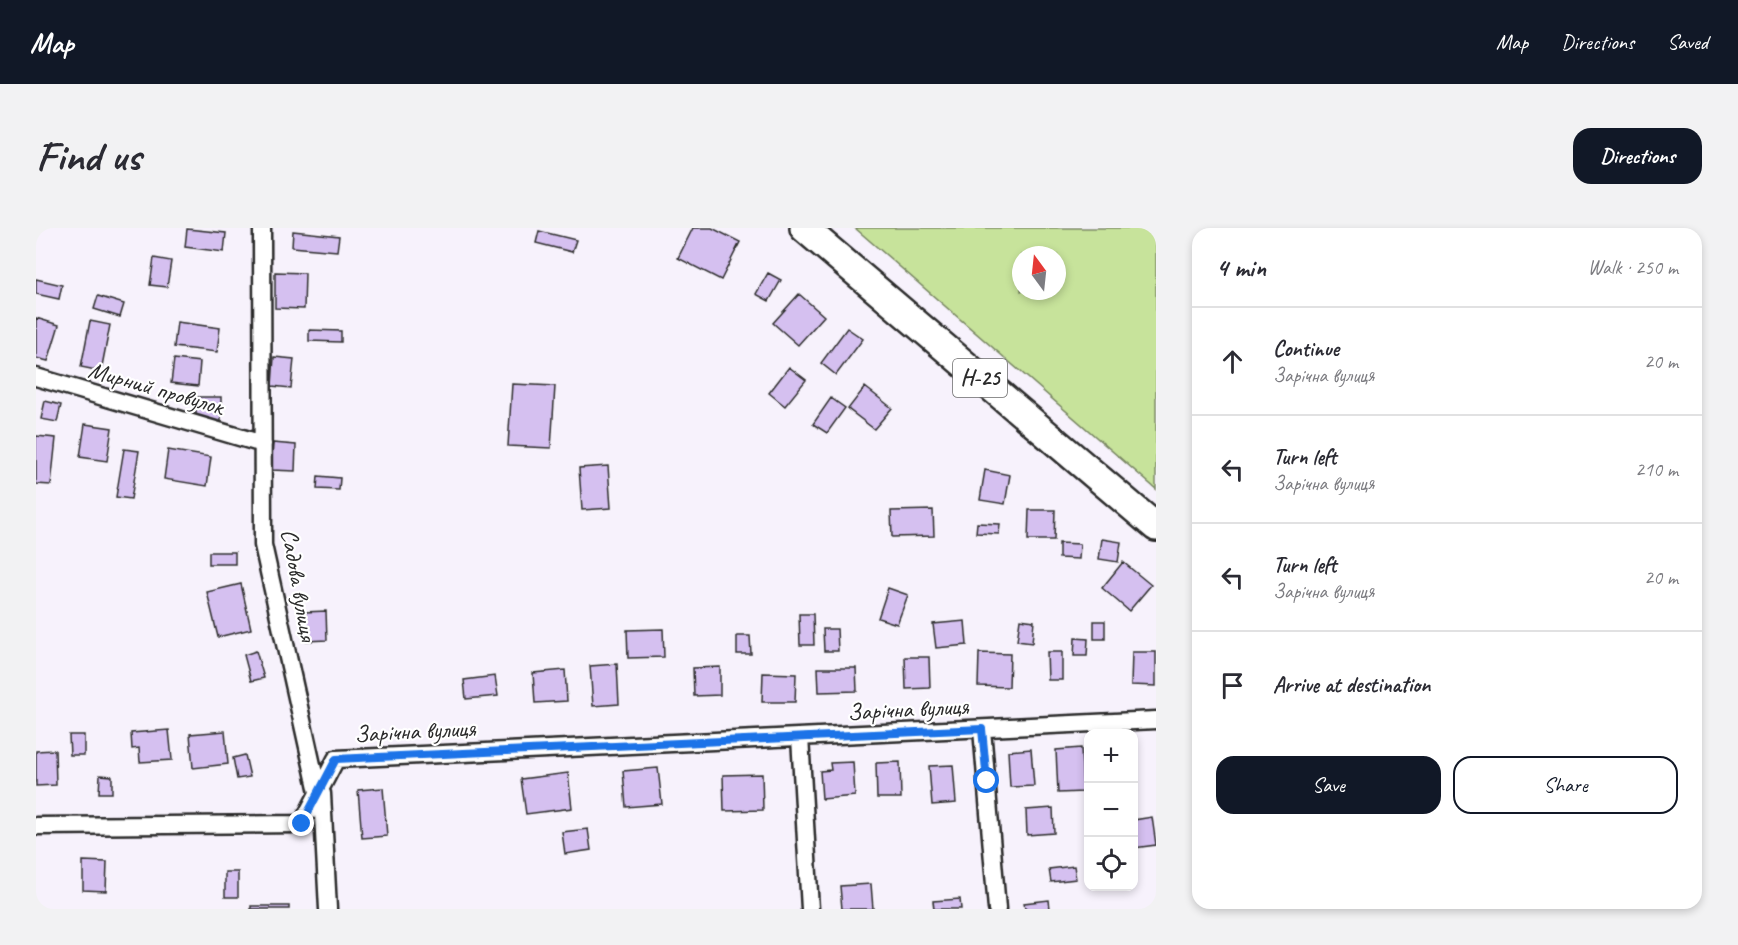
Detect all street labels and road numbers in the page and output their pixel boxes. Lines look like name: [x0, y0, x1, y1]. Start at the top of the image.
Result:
street label: Мирний провулок: [85, 354, 229, 422]
road number: Н-25: [953, 359, 1007, 397]
street label: Садова вулиця: [274, 527, 324, 645]
street label: Зарічна вулиця: [847, 691, 971, 727]
street label: Зарічна вулиця: [354, 713, 478, 749]

